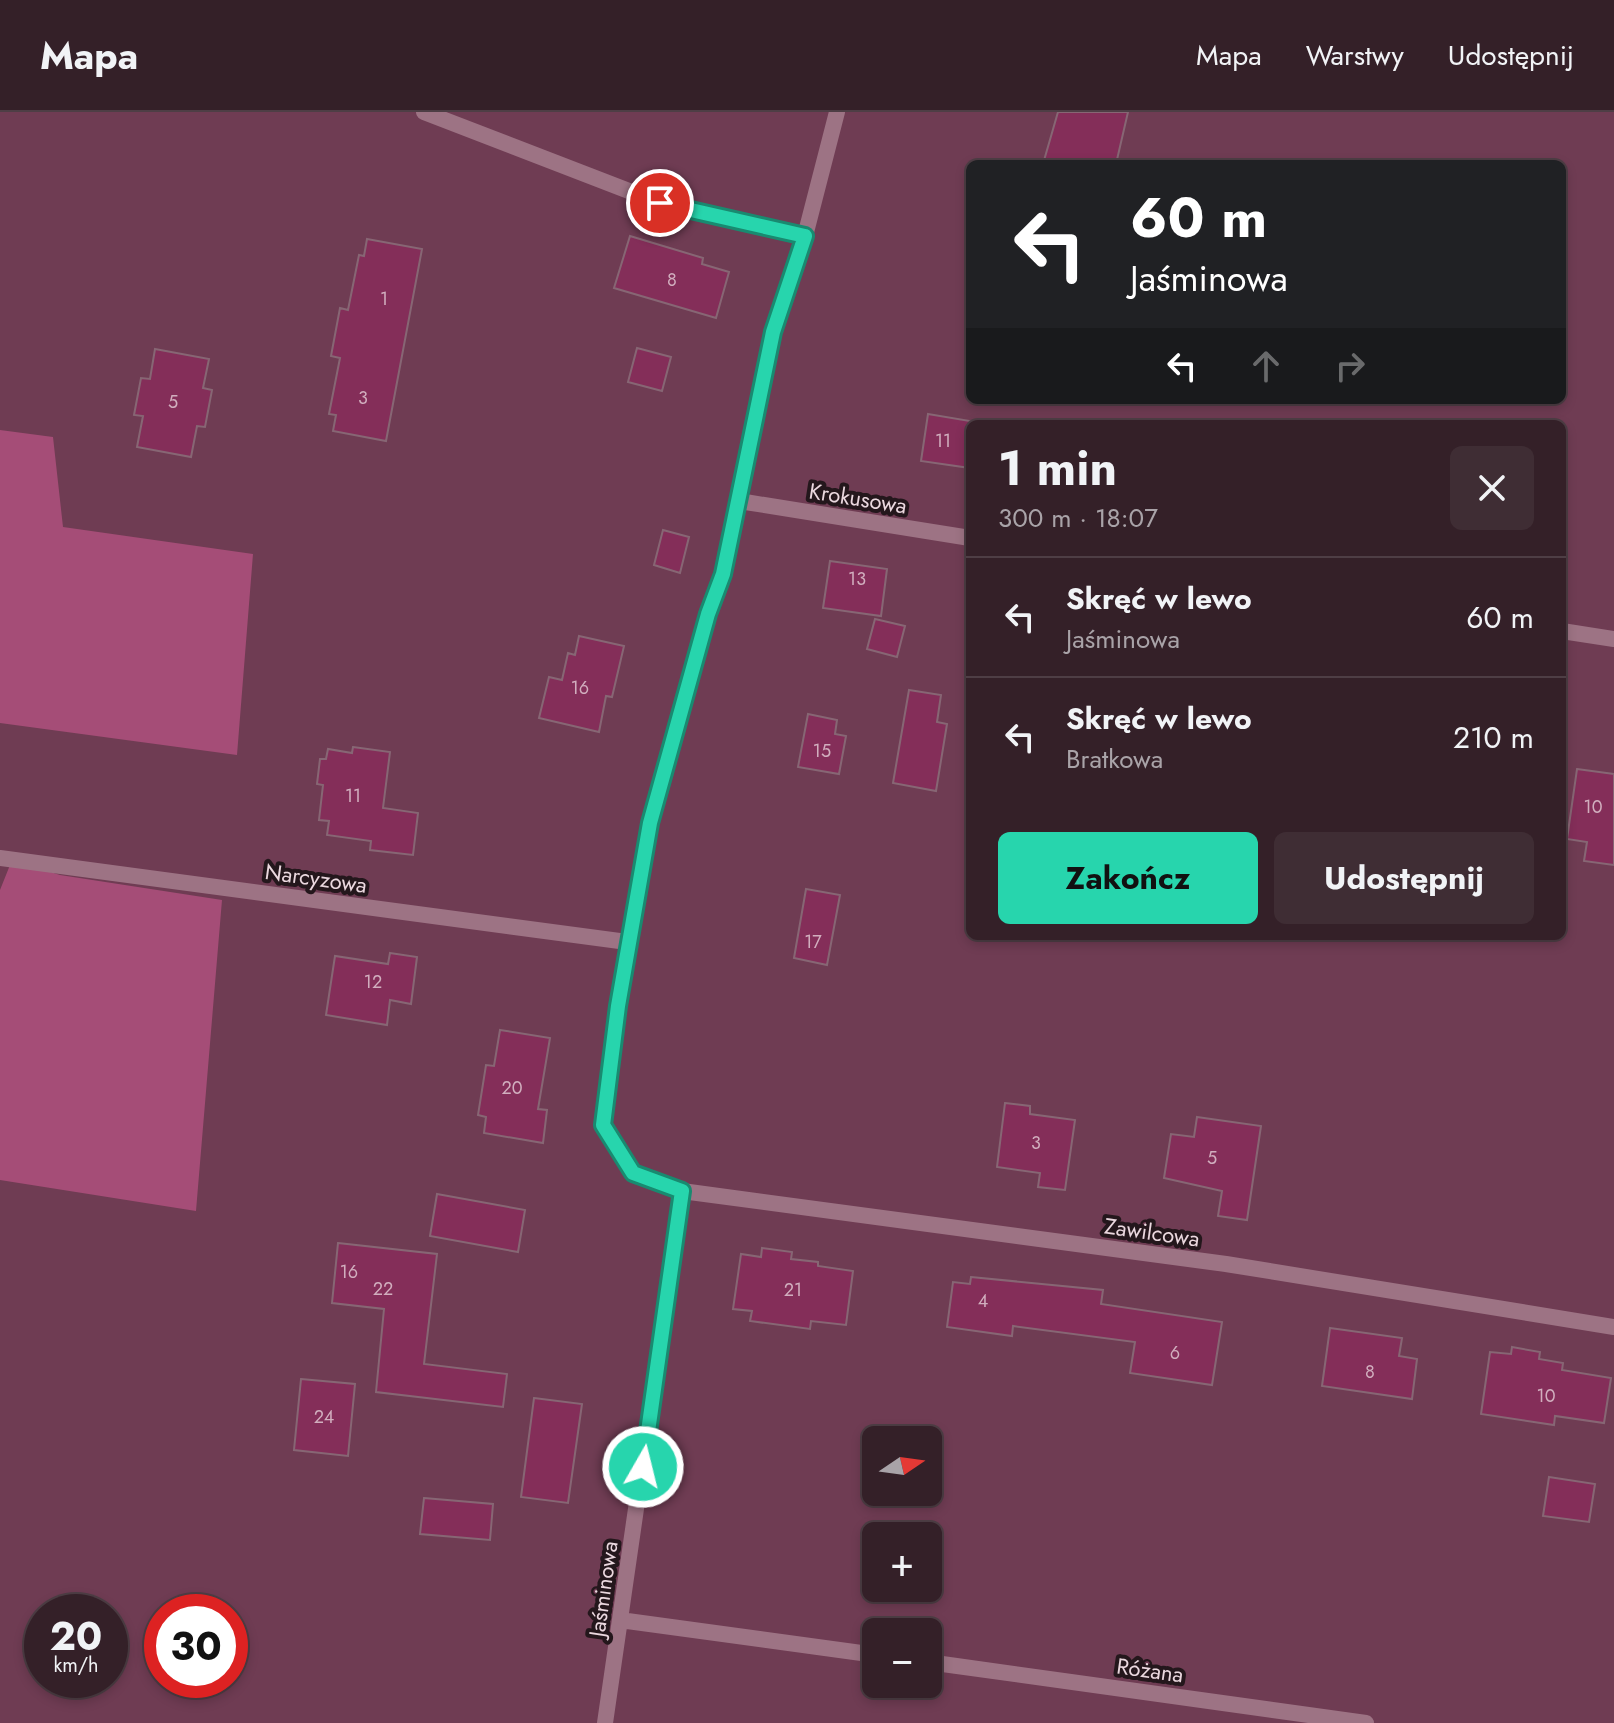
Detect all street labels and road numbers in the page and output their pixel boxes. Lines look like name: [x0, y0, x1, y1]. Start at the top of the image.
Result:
street label: Krokusowa: [807, 474, 909, 522]
street label: Narcyzowa: [263, 855, 369, 901]
street label: Zawilcowa: [1102, 1209, 1202, 1255]
street label: Jaśminowa: [580, 1539, 626, 1642]
street label: Różana: [1115, 1649, 1185, 1691]

